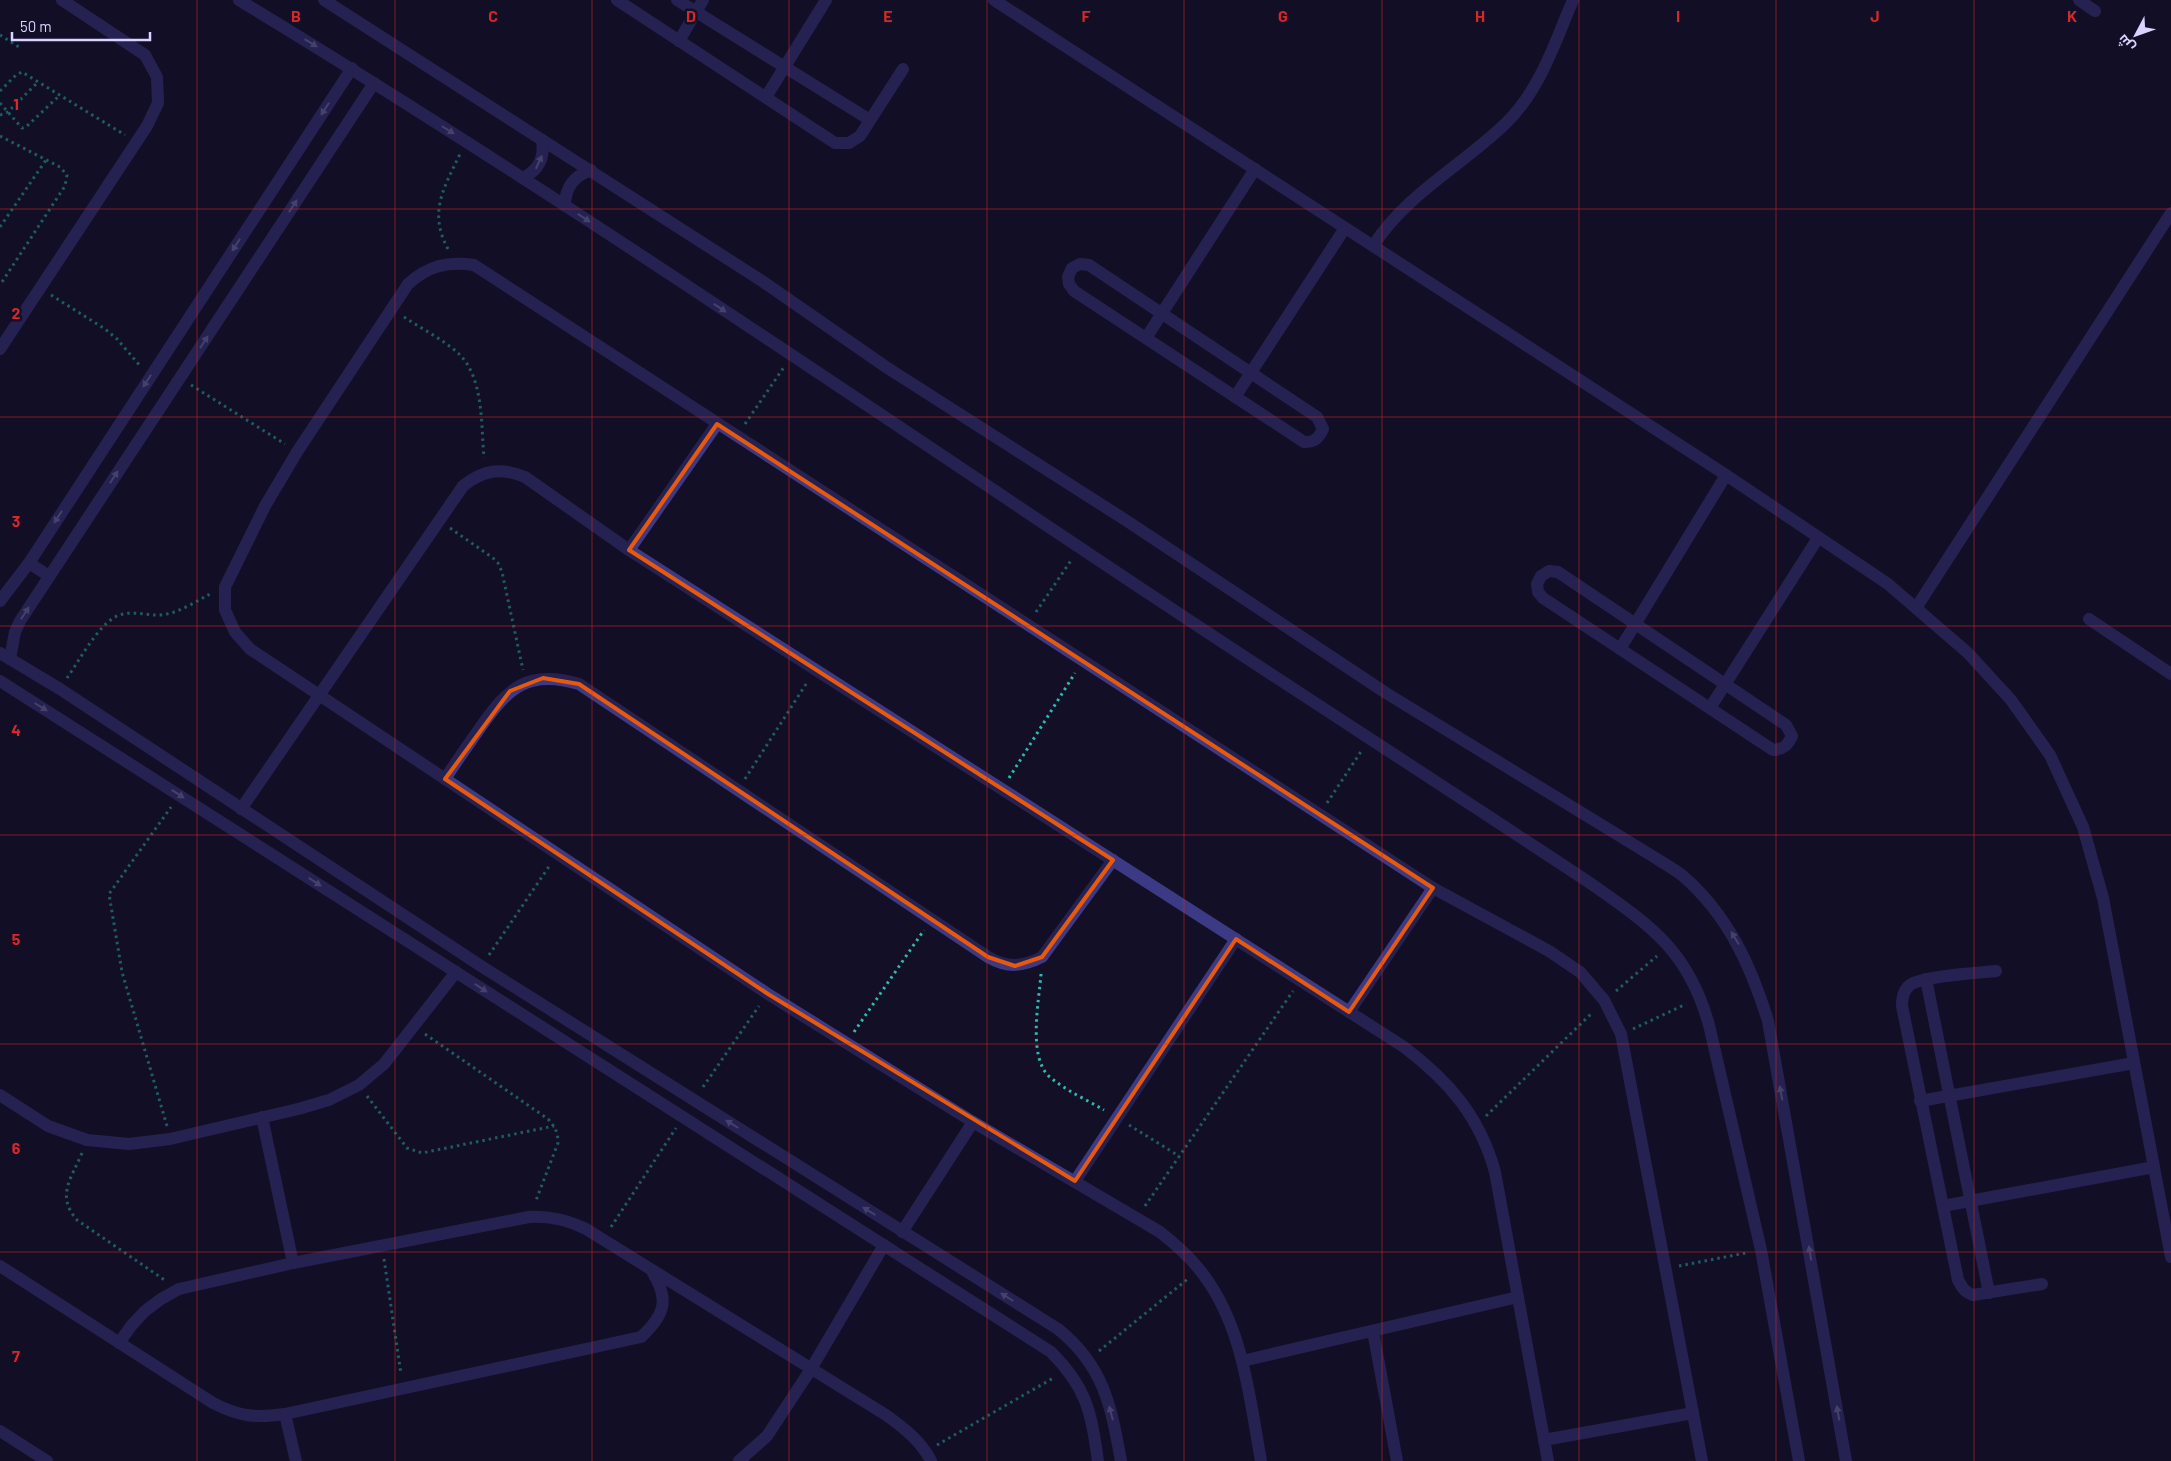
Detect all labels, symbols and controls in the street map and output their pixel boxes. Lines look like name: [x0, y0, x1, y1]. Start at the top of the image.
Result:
text: B: [291, 6, 301, 25]
text: C: [488, 6, 498, 25]
text: D: [686, 6, 696, 25]
text: E: [883, 6, 893, 25]
text: F: [1082, 6, 1091, 25]
text: G: [1278, 6, 1288, 25]
text: H: [1475, 6, 1485, 25]
text: I: [1676, 6, 1680, 25]
text: J: [1870, 6, 1880, 25]
text: K: [2067, 6, 2077, 25]
scale bar: [12, 10, 150, 42]
north arrow: [2111, 10, 2161, 60]
text: 50 m: [20, 17, 52, 35]
text: ش: [2113, 31, 2139, 56]
one-way arrow: [304, 39, 317, 48]
text: 1: [13, 94, 19, 113]
one-way arrow: [320, 102, 330, 116]
one-way arrow: [442, 125, 455, 134]
one-way arrow: [535, 155, 543, 169]
one-way arrow: [288, 199, 298, 213]
one-way arrow: [578, 214, 591, 223]
one-way arrow: [231, 238, 241, 252]
text: 2: [12, 303, 21, 322]
one-way arrow: [714, 303, 727, 312]
one-way arrow: [199, 335, 209, 348]
one-way arrow: [142, 375, 152, 388]
one-way arrow: [110, 471, 119, 484]
text: 3: [12, 511, 20, 530]
one-way arrow: [54, 511, 63, 524]
one-way arrow: [21, 607, 30, 620]
one-way arrow: [35, 702, 48, 711]
text: 4: [11, 720, 21, 739]
one-way arrow: [172, 789, 185, 799]
one-way arrow: [308, 877, 322, 887]
text: 5: [12, 929, 21, 948]
one-way arrow: [1730, 932, 1739, 945]
one-way arrow: [475, 984, 488, 993]
one-way arrow: [1776, 1085, 1784, 1101]
one-way arrow: [725, 1119, 738, 1129]
text: 6: [12, 1138, 21, 1157]
one-way arrow: [862, 1206, 876, 1216]
one-way arrow: [1805, 1245, 1813, 1261]
one-way arrow: [1000, 1292, 1013, 1302]
text: 7: [12, 1346, 20, 1365]
one-way arrow: [1834, 1405, 1842, 1421]
one-way arrow: [1107, 1406, 1115, 1421]

